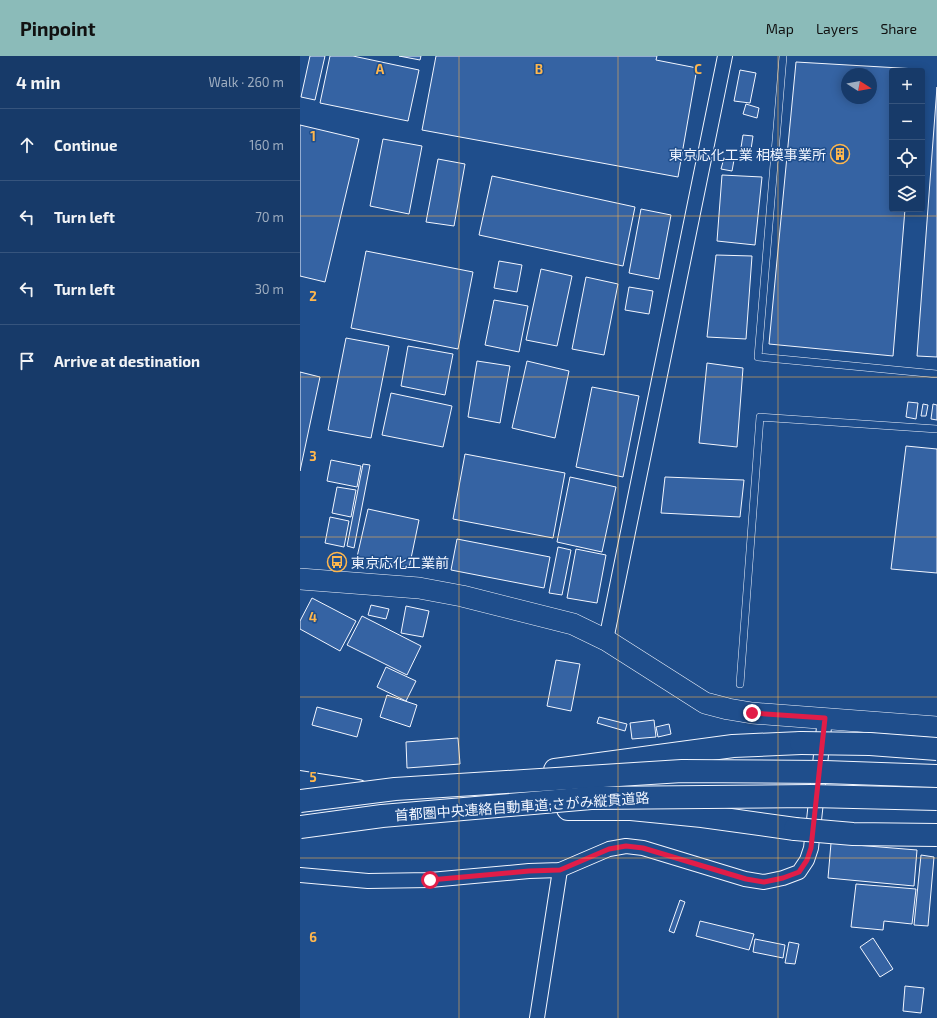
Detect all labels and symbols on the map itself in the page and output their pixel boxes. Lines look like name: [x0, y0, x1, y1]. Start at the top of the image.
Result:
text: A: [376, 61, 385, 77]
text: B: [535, 61, 543, 77]
text: C: [694, 61, 702, 77]
north arrow: [841, 68, 877, 104]
text: 1: [310, 128, 316, 144]
building icon: 東京応化工業 相模事業所: [829, 143, 851, 165]
place label: 東京応化工業 相模事業所: [669, 146, 826, 163]
text: 2: [309, 288, 317, 304]
text: 3: [309, 448, 317, 464]
bus stop icon: 東京応化工業前: [326, 551, 348, 573]
place label: 東京応化工業前: [351, 554, 449, 571]
text: 4: [309, 609, 317, 625]
route end: [743, 704, 761, 722]
text: 5: [309, 769, 317, 785]
street label: 首都圏中央連絡自動車道;さがみ縦貫道路: [394, 789, 650, 823]
route start: [421, 871, 439, 889]
text: 6: [309, 929, 317, 945]

